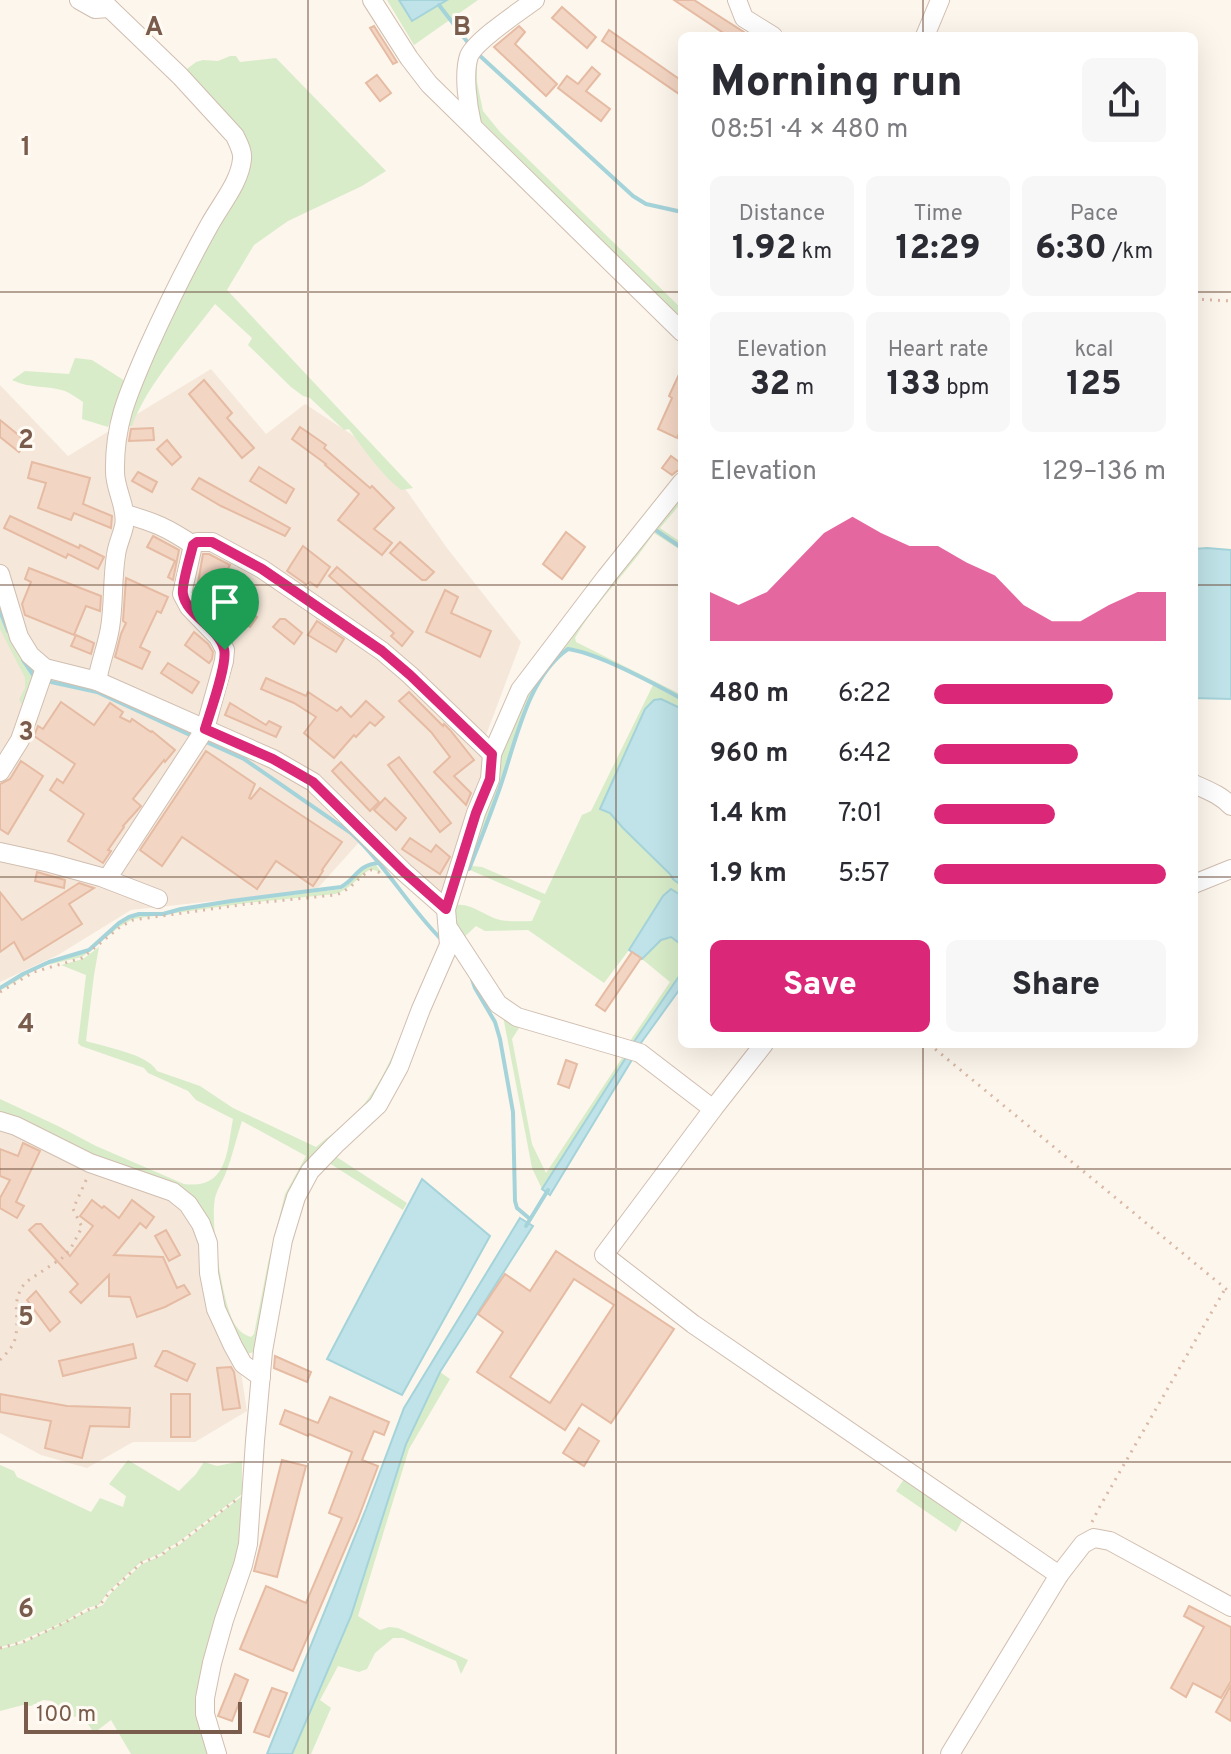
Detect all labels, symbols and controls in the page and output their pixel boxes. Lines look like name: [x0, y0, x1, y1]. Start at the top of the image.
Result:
text: A: [145, 12, 163, 45]
text: B: [453, 12, 471, 45]
text: Morning run: [710, 56, 963, 112]
button: share: [1082, 58, 1166, 142]
text: 08:51 · 4 × 480 m: [710, 114, 908, 147]
text: 1: [21, 132, 31, 165]
text: Distance: [739, 201, 825, 228]
text: Time: [913, 201, 963, 228]
text: Pace: [1070, 201, 1118, 228]
text: 1.92: [732, 228, 796, 271]
text: 12:29: [896, 228, 981, 271]
text: 6:30: [1035, 228, 1107, 271]
text: km: [796, 239, 832, 266]
text: /km: [1107, 239, 1153, 266]
text: Elevation: [737, 337, 827, 364]
text: Heart rate: [888, 337, 988, 364]
text: kcal: [1074, 337, 1114, 364]
text: 32: [750, 364, 790, 407]
text: 133: [886, 364, 941, 407]
text: 125: [1066, 364, 1122, 407]
text: m: [790, 375, 814, 402]
text: bpm: [941, 375, 990, 402]
text: 2: [18, 425, 34, 458]
text: Elevation: [710, 456, 817, 489]
text: 129–136 m: [1043, 456, 1166, 489]
pin: [191, 568, 259, 650]
icon: arrive: [203, 580, 247, 624]
text: 480 m: [710, 678, 789, 711]
text: 6:22: [838, 678, 891, 711]
text: 3: [18, 717, 34, 750]
text: 960 m: [710, 738, 788, 771]
text: 6:42: [838, 738, 891, 771]
text: 1.4 km: [710, 798, 787, 831]
text: 7:01: [838, 798, 883, 831]
text: 1.9 km: [710, 858, 787, 891]
text: 5:57: [838, 858, 889, 891]
button: Save: [710, 940, 930, 1032]
button: Share: [946, 940, 1166, 1032]
text: 4: [18, 1009, 34, 1042]
text: 5: [18, 1302, 34, 1335]
text: 6: [18, 1594, 34, 1627]
scale bar: [24, 1698, 242, 1734]
text: 100 m: [36, 1702, 96, 1729]

